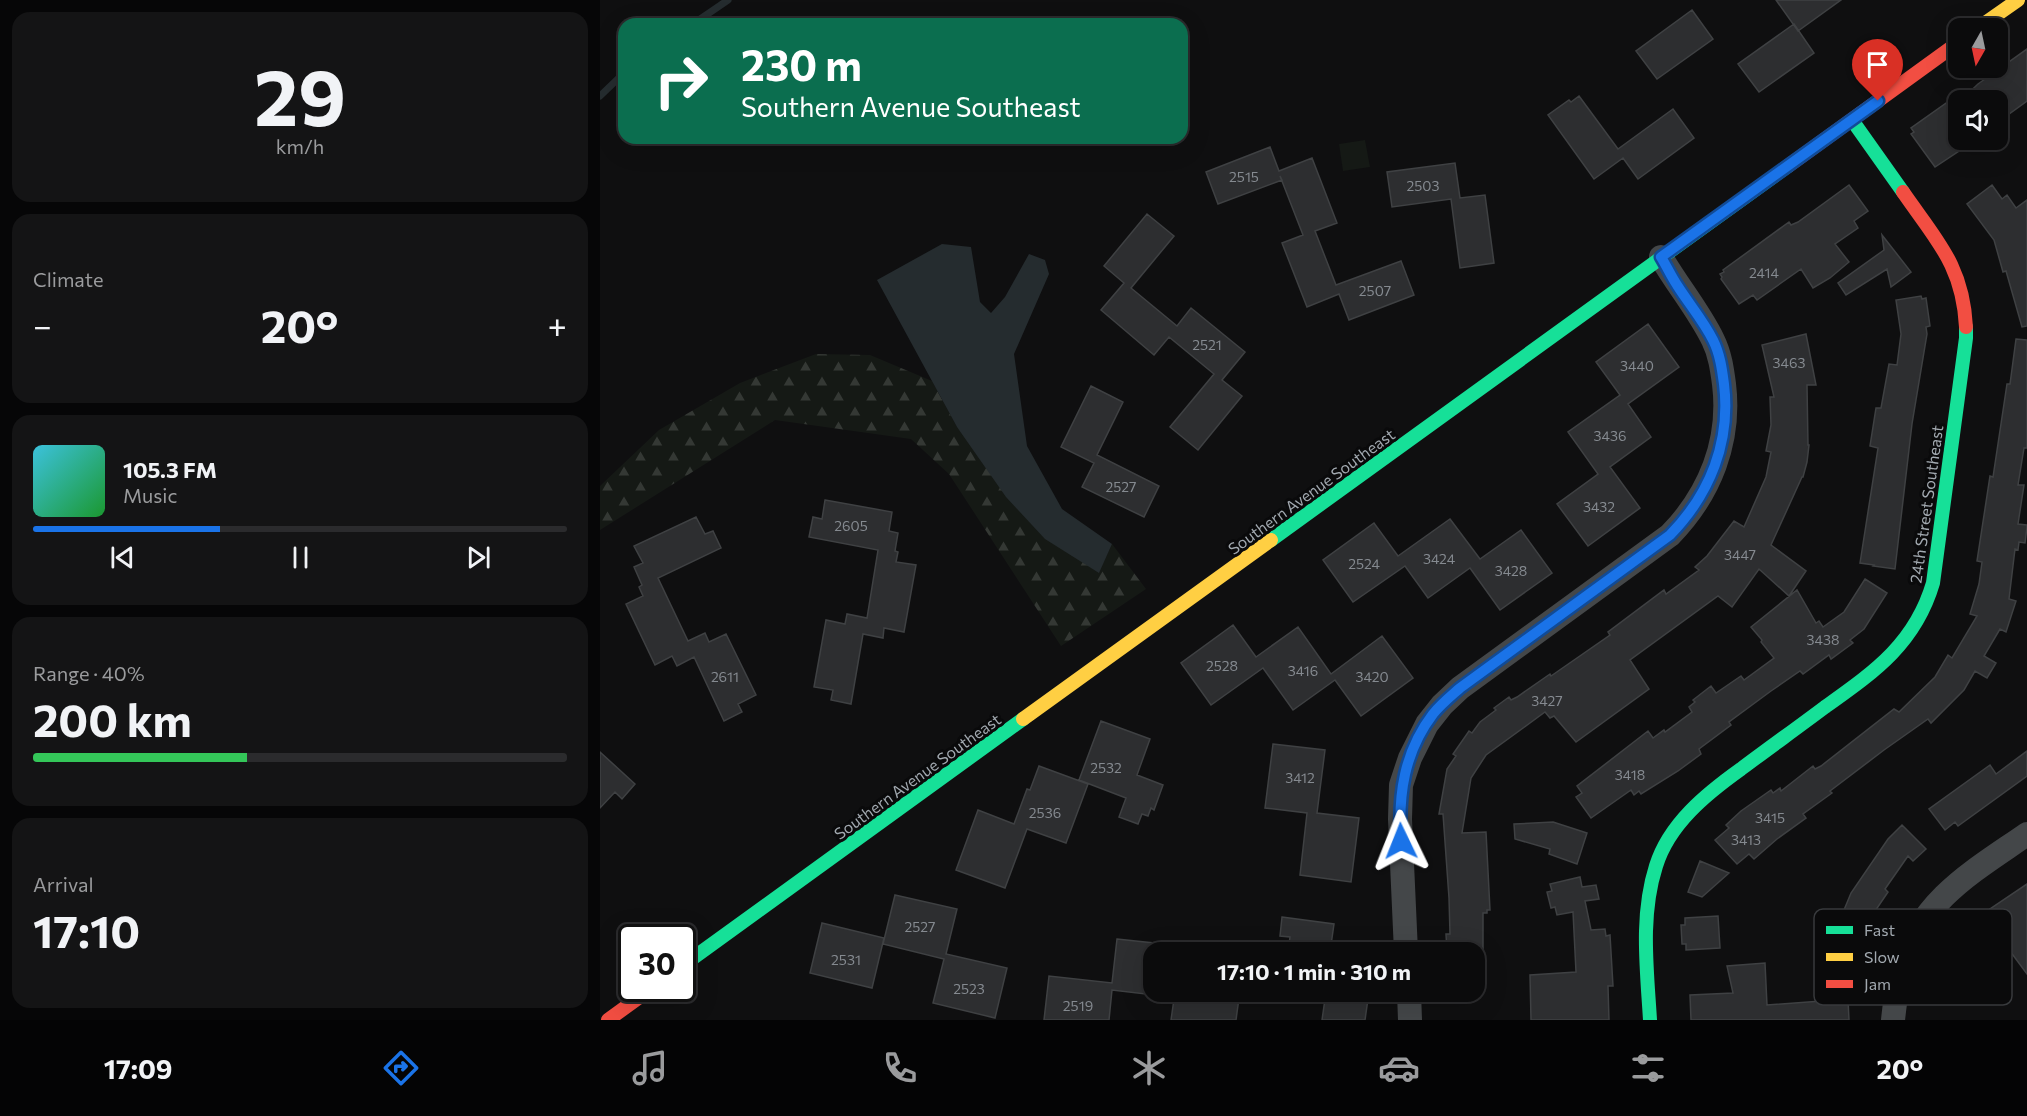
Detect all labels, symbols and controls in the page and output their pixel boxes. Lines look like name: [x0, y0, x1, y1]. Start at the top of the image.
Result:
north arrow: [1948, 18, 2008, 78]
map controls: [1948, 18, 2008, 150]
text: 230 m: [741, 38, 862, 90]
pin: [1852, 39, 1903, 101]
icon: right: [642, 42, 720, 120]
text: 29: [254, 47, 346, 142]
icon: arrive: [1861, 48, 1894, 81]
text: Southern Avenue Southeast: [741, 90, 1081, 123]
button: sound: [1948, 90, 2008, 150]
text: km/h: [276, 134, 324, 158]
house number: 2515: [1229, 168, 1259, 185]
house number: 2503: [1407, 177, 1439, 194]
house number: 2414: [1749, 264, 1780, 281]
text: Climate: [33, 267, 103, 291]
house number: 2507: [1359, 282, 1391, 299]
text: 20°: [261, 297, 339, 352]
text: −: [33, 304, 52, 345]
text: +: [548, 304, 567, 345]
house number: 2521: [1192, 336, 1222, 353]
house number: 3463: [1773, 354, 1805, 371]
house number: 3440: [1620, 357, 1654, 374]
street label: 24th Street Southeast: [1905, 423, 1947, 584]
street label: Southern Avenue Southeast: [1224, 424, 1398, 558]
house number: 3436: [1594, 427, 1626, 444]
text: 105.3 FM: [123, 456, 217, 483]
house number: 2527: [1106, 478, 1136, 495]
text: Music: [123, 483, 177, 507]
house number: 3432: [1583, 498, 1615, 515]
house number: 2605: [834, 517, 868, 534]
icon: previous: [106, 541, 139, 574]
icon: pause: [284, 541, 317, 574]
icon: next: [462, 541, 495, 574]
house number: 3447: [1724, 546, 1756, 563]
house number: 3424: [1423, 550, 1456, 567]
house number: 2524: [1348, 555, 1380, 572]
house number: 3428: [1495, 562, 1527, 579]
house number: 3438: [1807, 631, 1839, 648]
house number: 2528: [1206, 657, 1238, 674]
text: Range · 40%: [33, 661, 145, 685]
house number: 3416: [1288, 662, 1318, 679]
house number: 2611: [711, 668, 739, 685]
house number: 3420: [1355, 668, 1389, 685]
text: 200 km: [33, 691, 192, 746]
house number: 3427: [1531, 692, 1563, 709]
street label: Southern Avenue Southeast: [830, 709, 1004, 843]
house number: 2532: [1090, 759, 1122, 776]
house number: 3418: [1615, 766, 1645, 783]
house number: 3412: [1285, 769, 1315, 786]
house number: 2536: [1029, 804, 1061, 821]
position arrow: [1369, 809, 1433, 873]
house number: 3415: [1755, 809, 1785, 826]
house number: 3413: [1731, 831, 1761, 848]
text: Arrival: [33, 872, 94, 896]
text: 17:10: [33, 902, 140, 957]
legend: [1814, 909, 2012, 1005]
house number: 2527: [905, 918, 935, 935]
text: Fast: [1864, 920, 1895, 939]
speed limit sign: 30: [618, 924, 696, 1002]
text: Slow: [1864, 947, 1900, 966]
house number: 2531: [831, 951, 861, 968]
text: 17:10 · 1 min · 310 m: [1217, 958, 1411, 985]
text: Jam: [1864, 974, 1891, 993]
house number: 2523: [953, 980, 985, 997]
house number: 2519: [1063, 997, 1093, 1014]
icon: directions: [380, 1047, 422, 1089]
icon: music: [629, 1047, 671, 1089]
icon: phone: [879, 1047, 921, 1089]
icon: climate: [1128, 1047, 1170, 1089]
icon: car: [1378, 1047, 1420, 1089]
icon: filters: [1627, 1047, 1669, 1089]
text: 17:09: [104, 1052, 173, 1085]
text: 20°: [1877, 1052, 1923, 1085]

